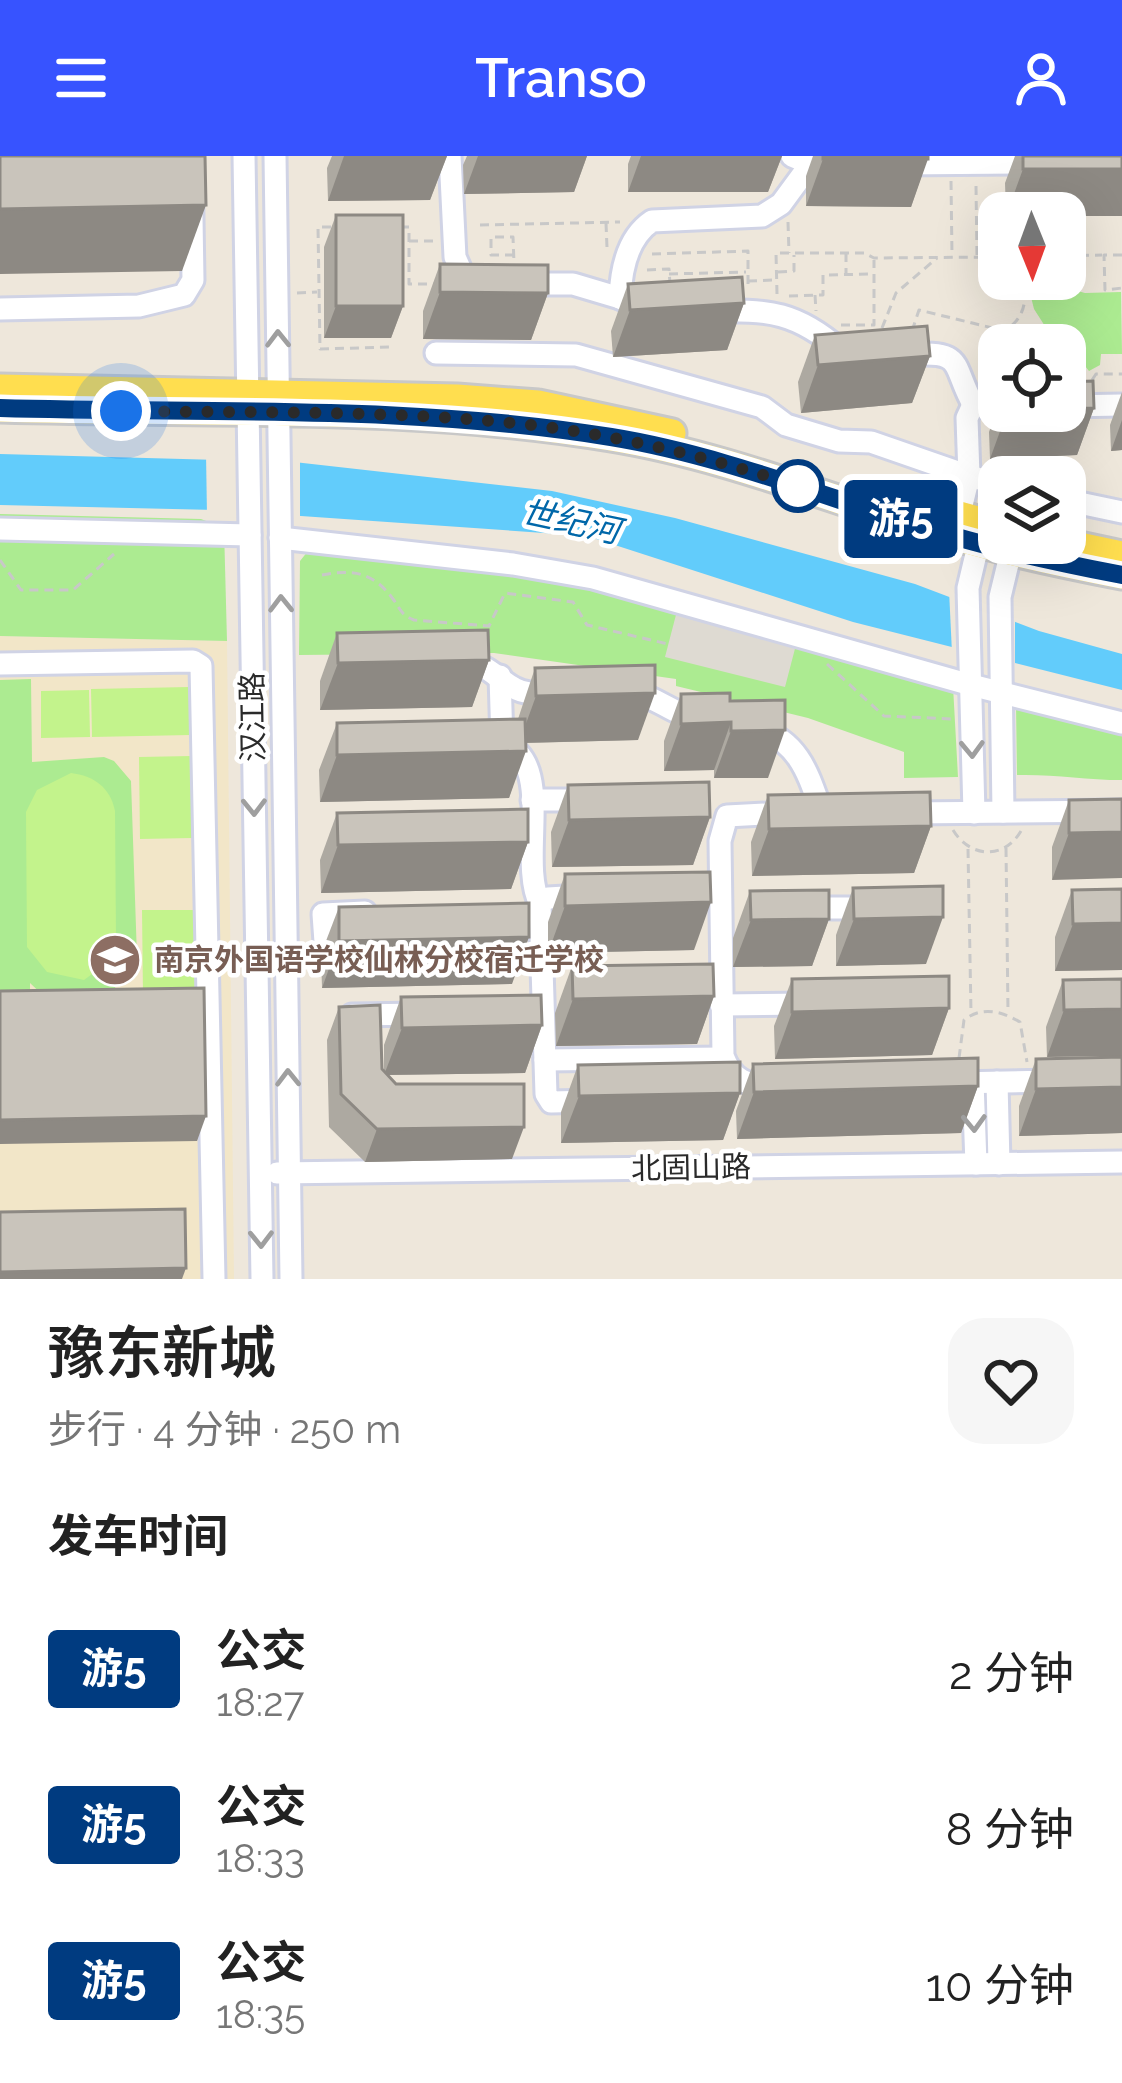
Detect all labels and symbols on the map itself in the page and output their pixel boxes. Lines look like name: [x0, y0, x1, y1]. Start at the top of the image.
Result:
north arrow: [978, 192, 1086, 300]
one-way arrow: [265, 329, 291, 348]
your location: [91, 381, 151, 441]
unlabelled marker: [773, 461, 823, 511]
line badge: 游5: [847, 480, 955, 558]
water label: 世纪河: [518, 492, 629, 552]
one-way arrow: [269, 594, 295, 613]
street label: 汉江路: [234, 672, 271, 762]
one-way arrow: [959, 740, 985, 759]
one-way arrow: [241, 798, 267, 817]
school or university icon: 南京外国语学校仙林分校宿迁学校: [87, 932, 143, 988]
place label: 南京外国语学校仙林分校宿迁学校: [154, 942, 604, 977]
one-way arrow: [275, 1068, 301, 1087]
one-way arrow: [961, 1114, 987, 1133]
street label: 北固山路: [631, 1149, 751, 1186]
one-way arrow: [248, 1231, 274, 1249]

